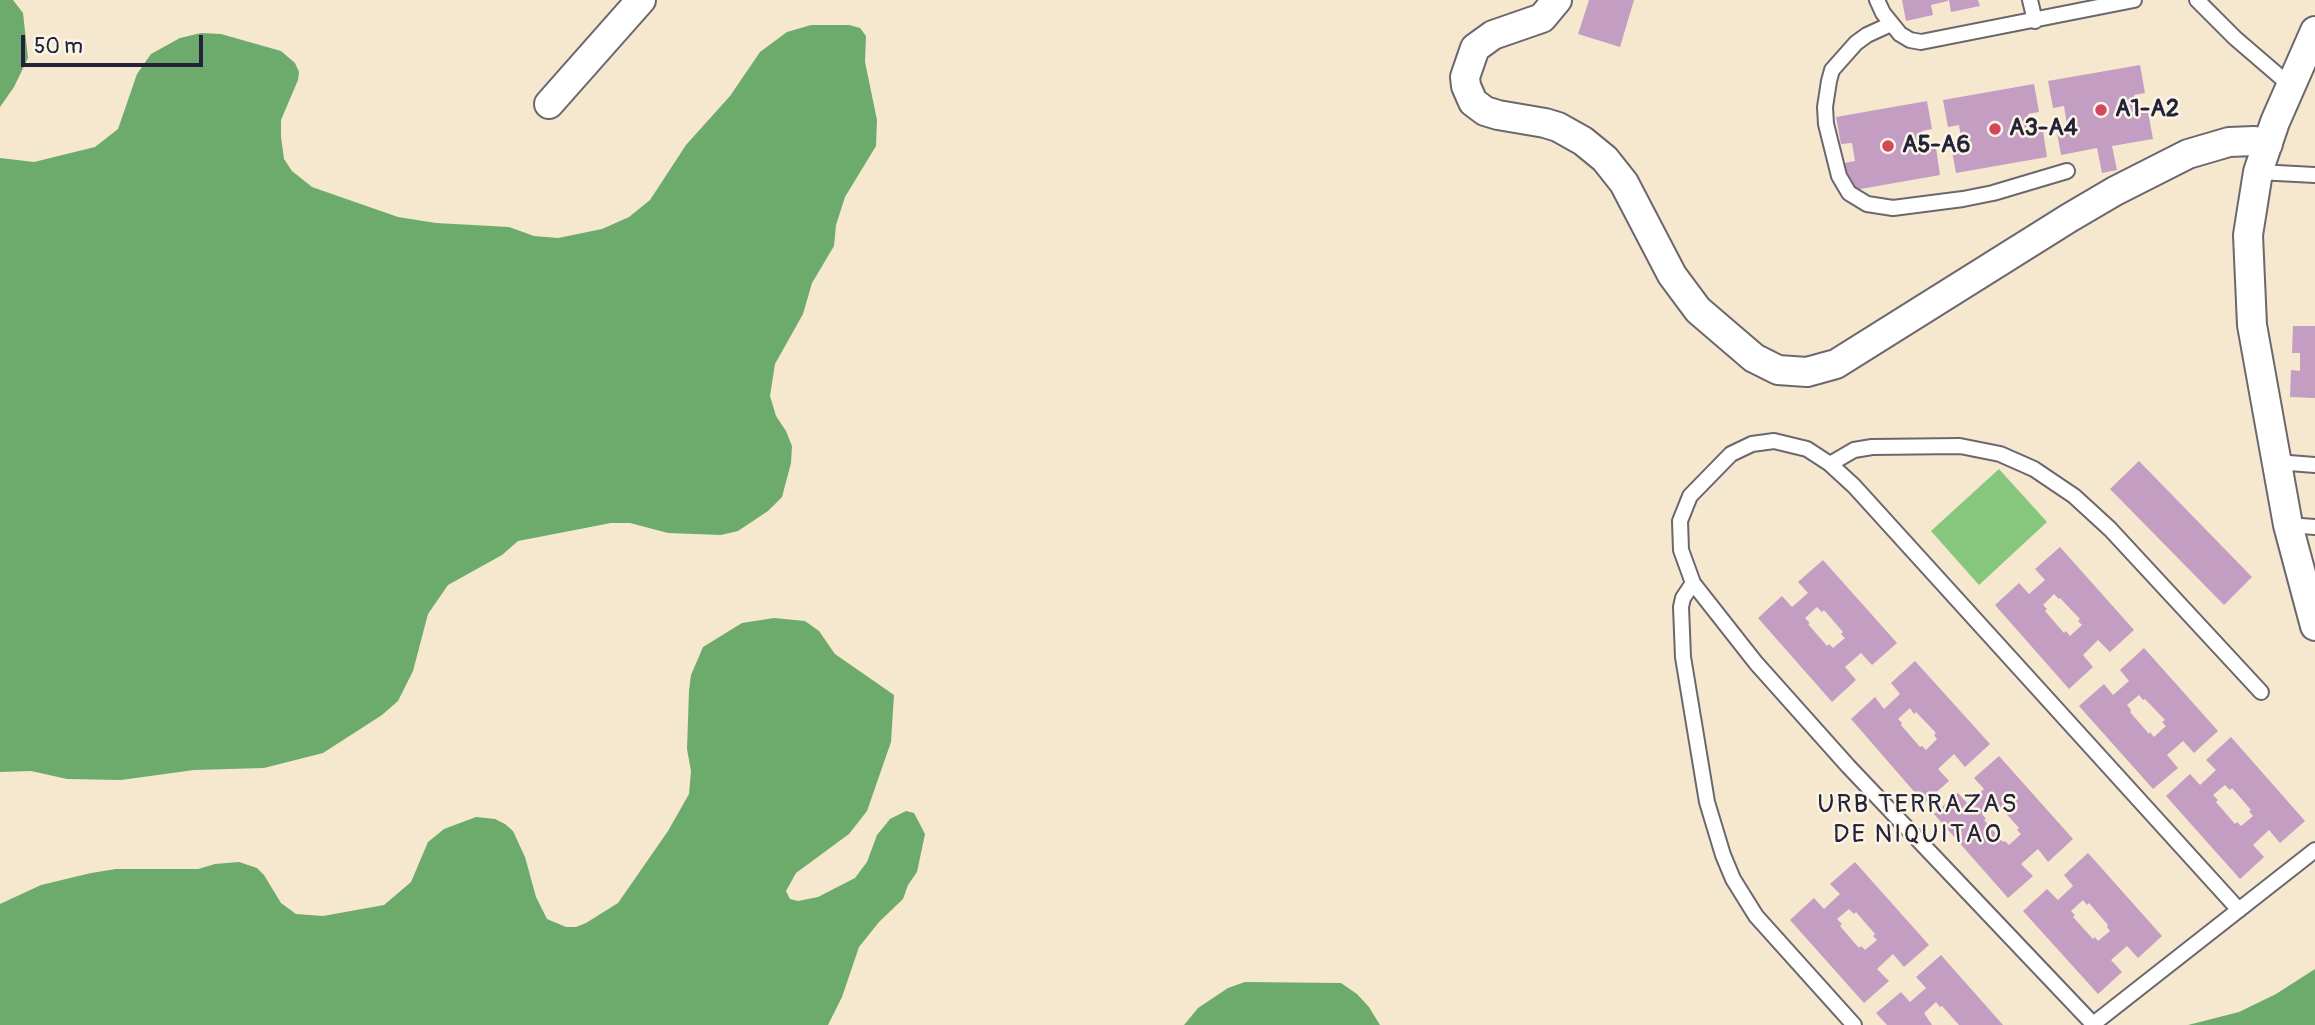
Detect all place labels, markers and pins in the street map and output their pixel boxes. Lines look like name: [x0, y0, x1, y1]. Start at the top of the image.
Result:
place label: A1-A2: [2115, 96, 2179, 124]
marker: A1-A2: [2093, 102, 2109, 118]
place label: A3-A4: [2009, 115, 2078, 143]
marker: A3-A4: [1987, 121, 2003, 137]
place label: A5-A6: [1902, 132, 1970, 160]
marker: A5-A6: [1880, 138, 1896, 154]

